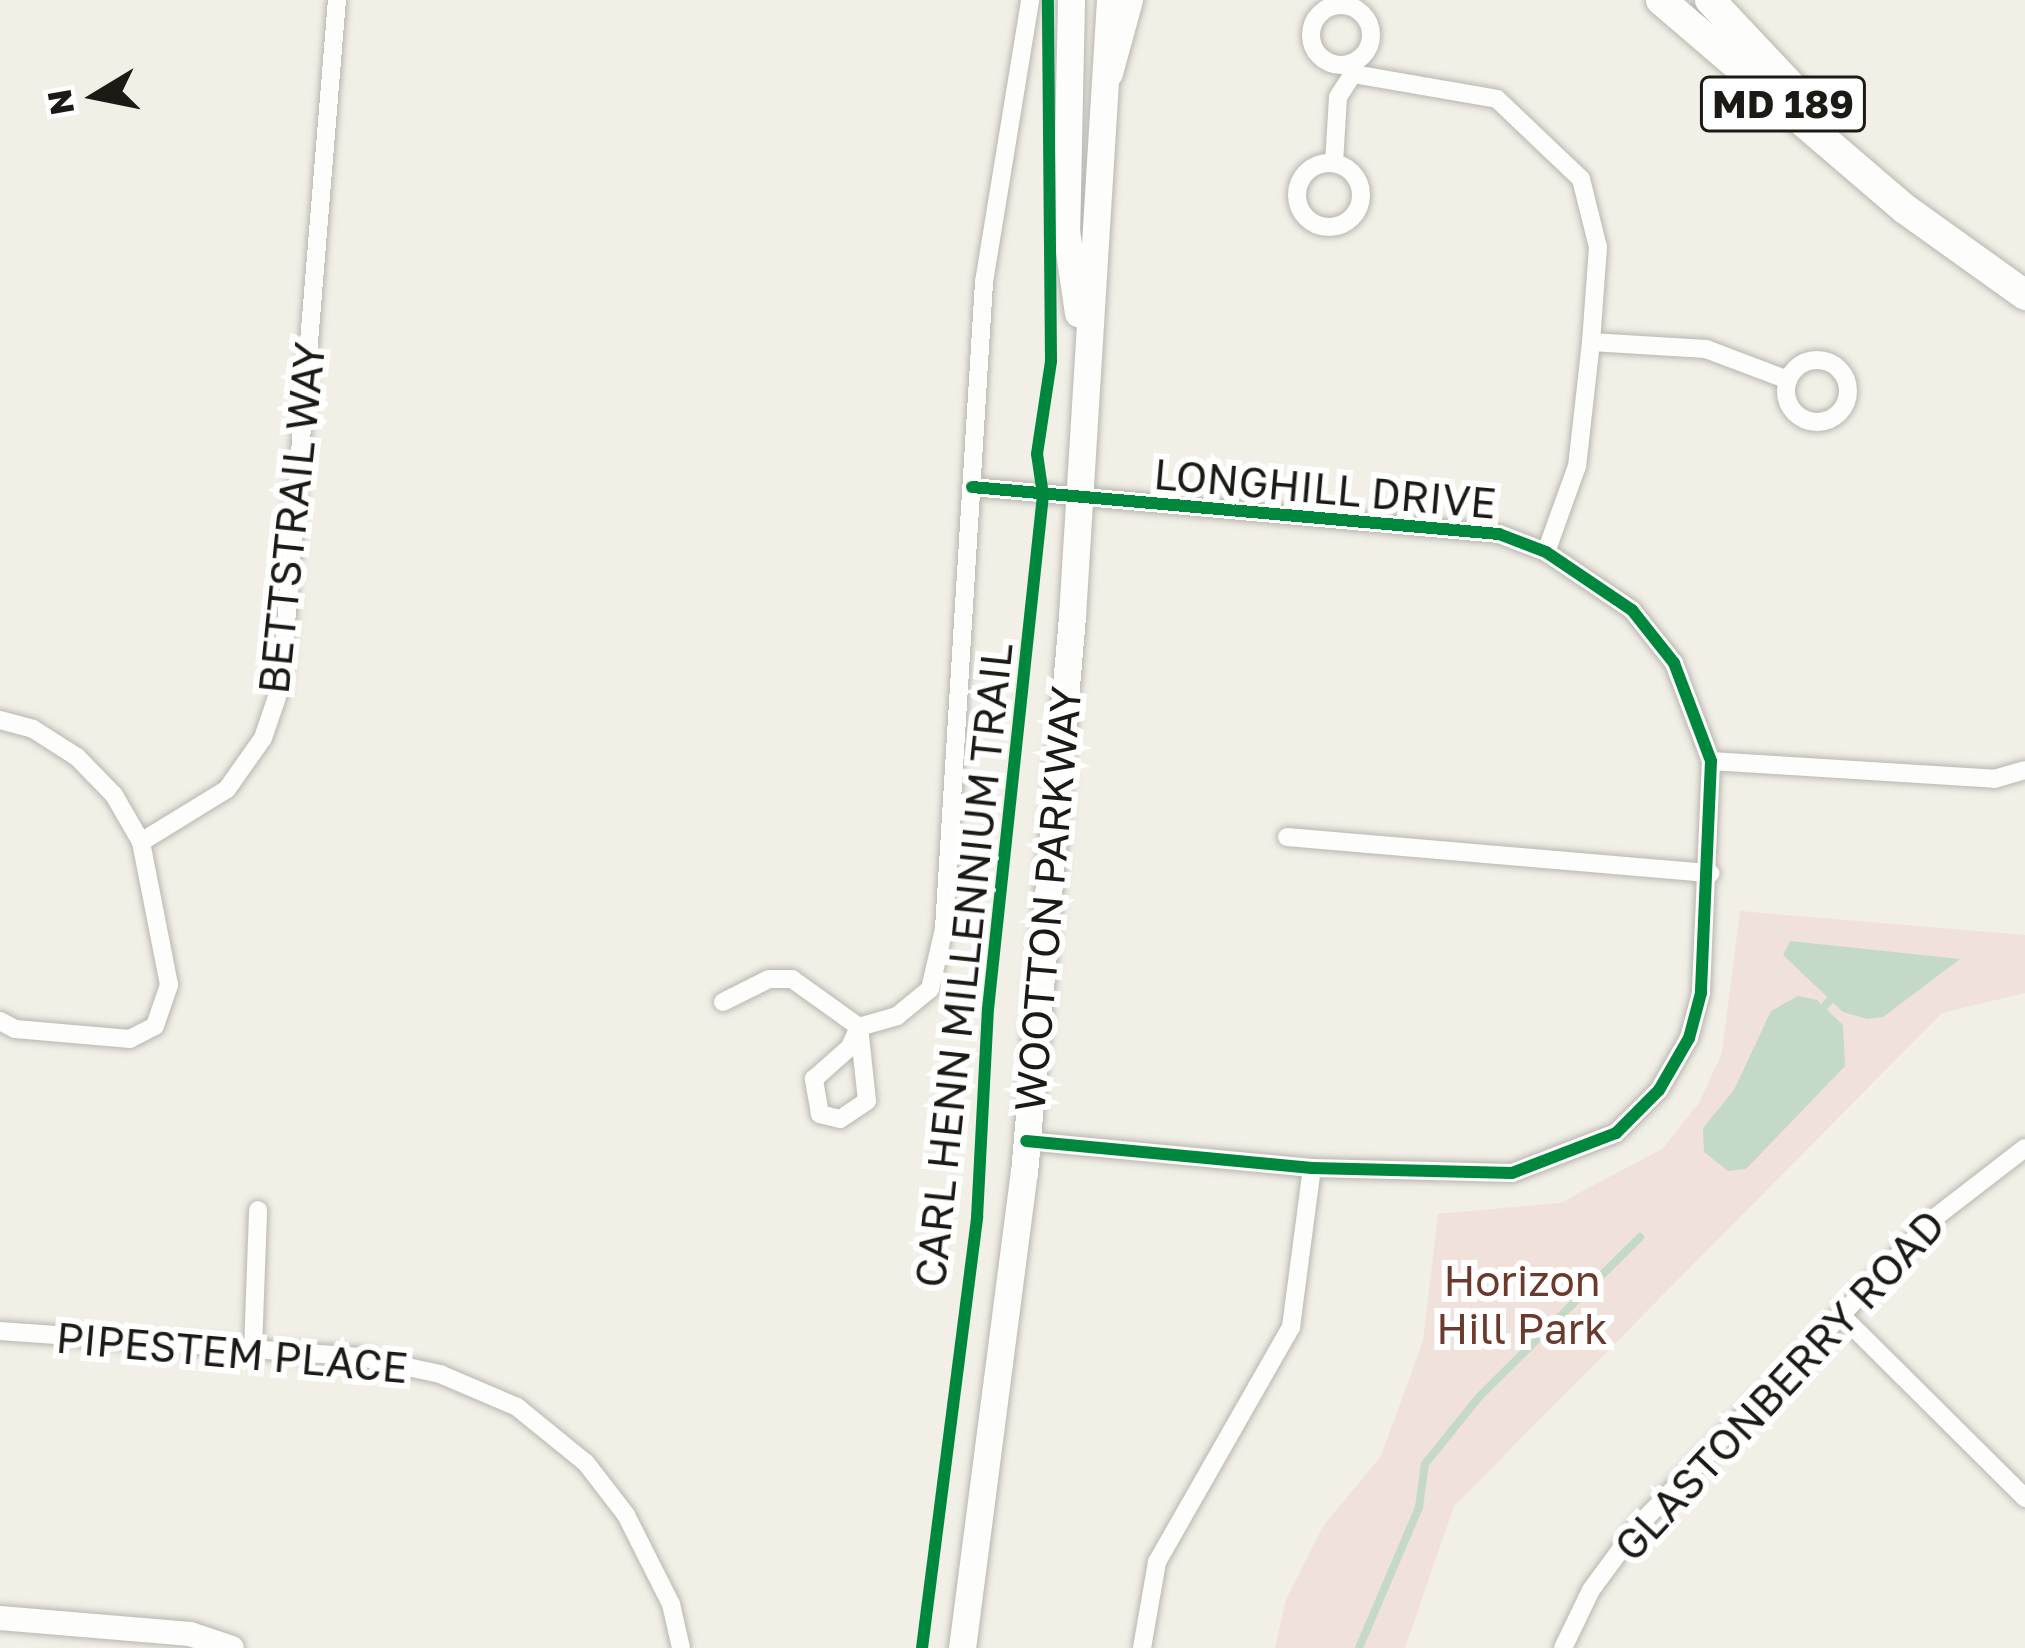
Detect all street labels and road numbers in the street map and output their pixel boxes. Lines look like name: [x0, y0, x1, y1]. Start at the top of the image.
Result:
road number: MD 189: [1699, 71, 1867, 137]
street label: BETTSTRAIL WAY: [247, 340, 335, 696]
street label: LONGHILL DRIVE: [1152, 448, 1498, 528]
street label: CARL HENN MILLENNIUM TRAIL: [904, 640, 1022, 1290]
street label: WOOTTON PARKWAY: [1003, 684, 1091, 1114]
street label: GLASTONBERRY ROAD: [1604, 1199, 1954, 1571]
street label: PIPESTEM PLACE: [54, 1312, 410, 1392]

